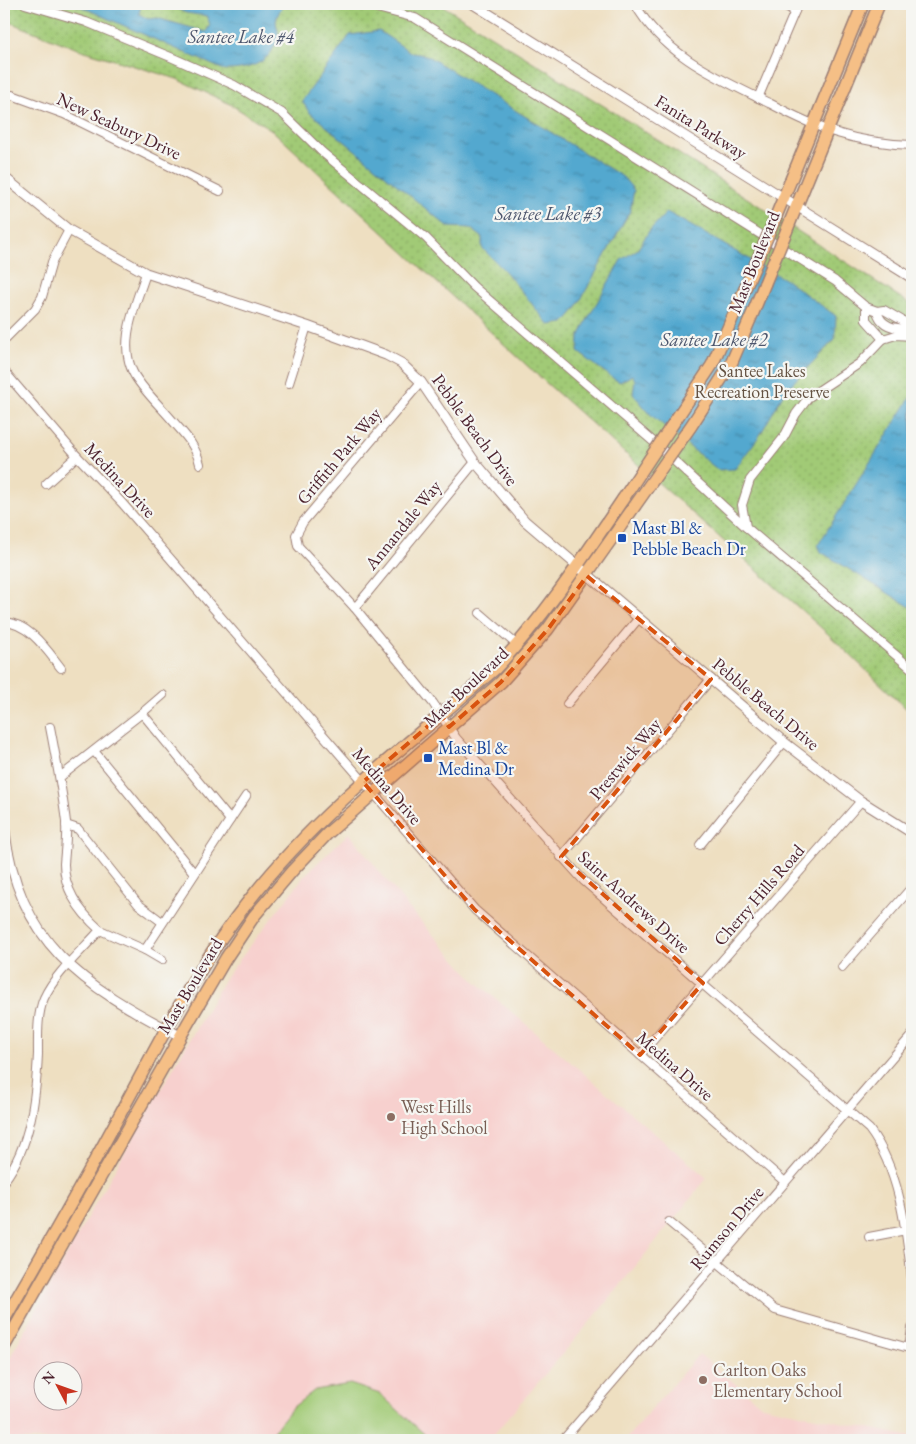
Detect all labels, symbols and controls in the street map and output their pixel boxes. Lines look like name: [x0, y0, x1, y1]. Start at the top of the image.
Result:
water label: Santee Lake #4: [187, 24, 295, 49]
street label: New Seabury Drive: [53, 87, 185, 164]
street label: Fanita Parkway: [651, 89, 751, 164]
water label: Santee Lake #3: [494, 201, 602, 226]
street label: Mast Boulevard: [723, 206, 785, 316]
water label: Santee Lake #2: [660, 327, 768, 352]
park label: Santee Lakes Recreation Preserve: [694, 359, 830, 403]
street label: Pebble Beach Drive: [427, 369, 524, 490]
street label: Griffith Park Way: [291, 402, 386, 509]
street label: Medina Drive: [80, 437, 161, 522]
street label: Annandale Way: [359, 475, 446, 575]
place label: Mast Bl & Pebble Beach Dr: [632, 516, 746, 560]
marker: Mast Bl & Pebble Beach Dr: [616, 532, 628, 544]
street label: Mast Boulevard: [418, 641, 514, 732]
street label: Pebble Beach Drive: [708, 652, 825, 755]
street label: Prestwick Way: [584, 713, 666, 804]
place label: Mast Bl & Medina Dr: [438, 736, 514, 780]
street label: Medina Drive: [348, 742, 427, 829]
marker: Mast Bl & Medina Dr: [422, 752, 434, 764]
street label: Cherry Hills Road: [708, 838, 810, 950]
street label: Saint Andrews Drive: [573, 845, 695, 958]
street label: Mast Boulevard: [152, 933, 228, 1038]
street label: Medina Drive: [632, 1026, 719, 1105]
place label: West Hills High School: [401, 1095, 488, 1139]
marker: West Hills High School: [385, 1111, 397, 1123]
street label: Rumson Drive: [685, 1181, 768, 1274]
place label: Carlton Oaks Elementary School: [713, 1358, 842, 1402]
north arrow: [32, 1362, 82, 1412]
text: N: [38, 1367, 59, 1388]
marker: Carlton Oaks Elementary School: [697, 1374, 709, 1386]

